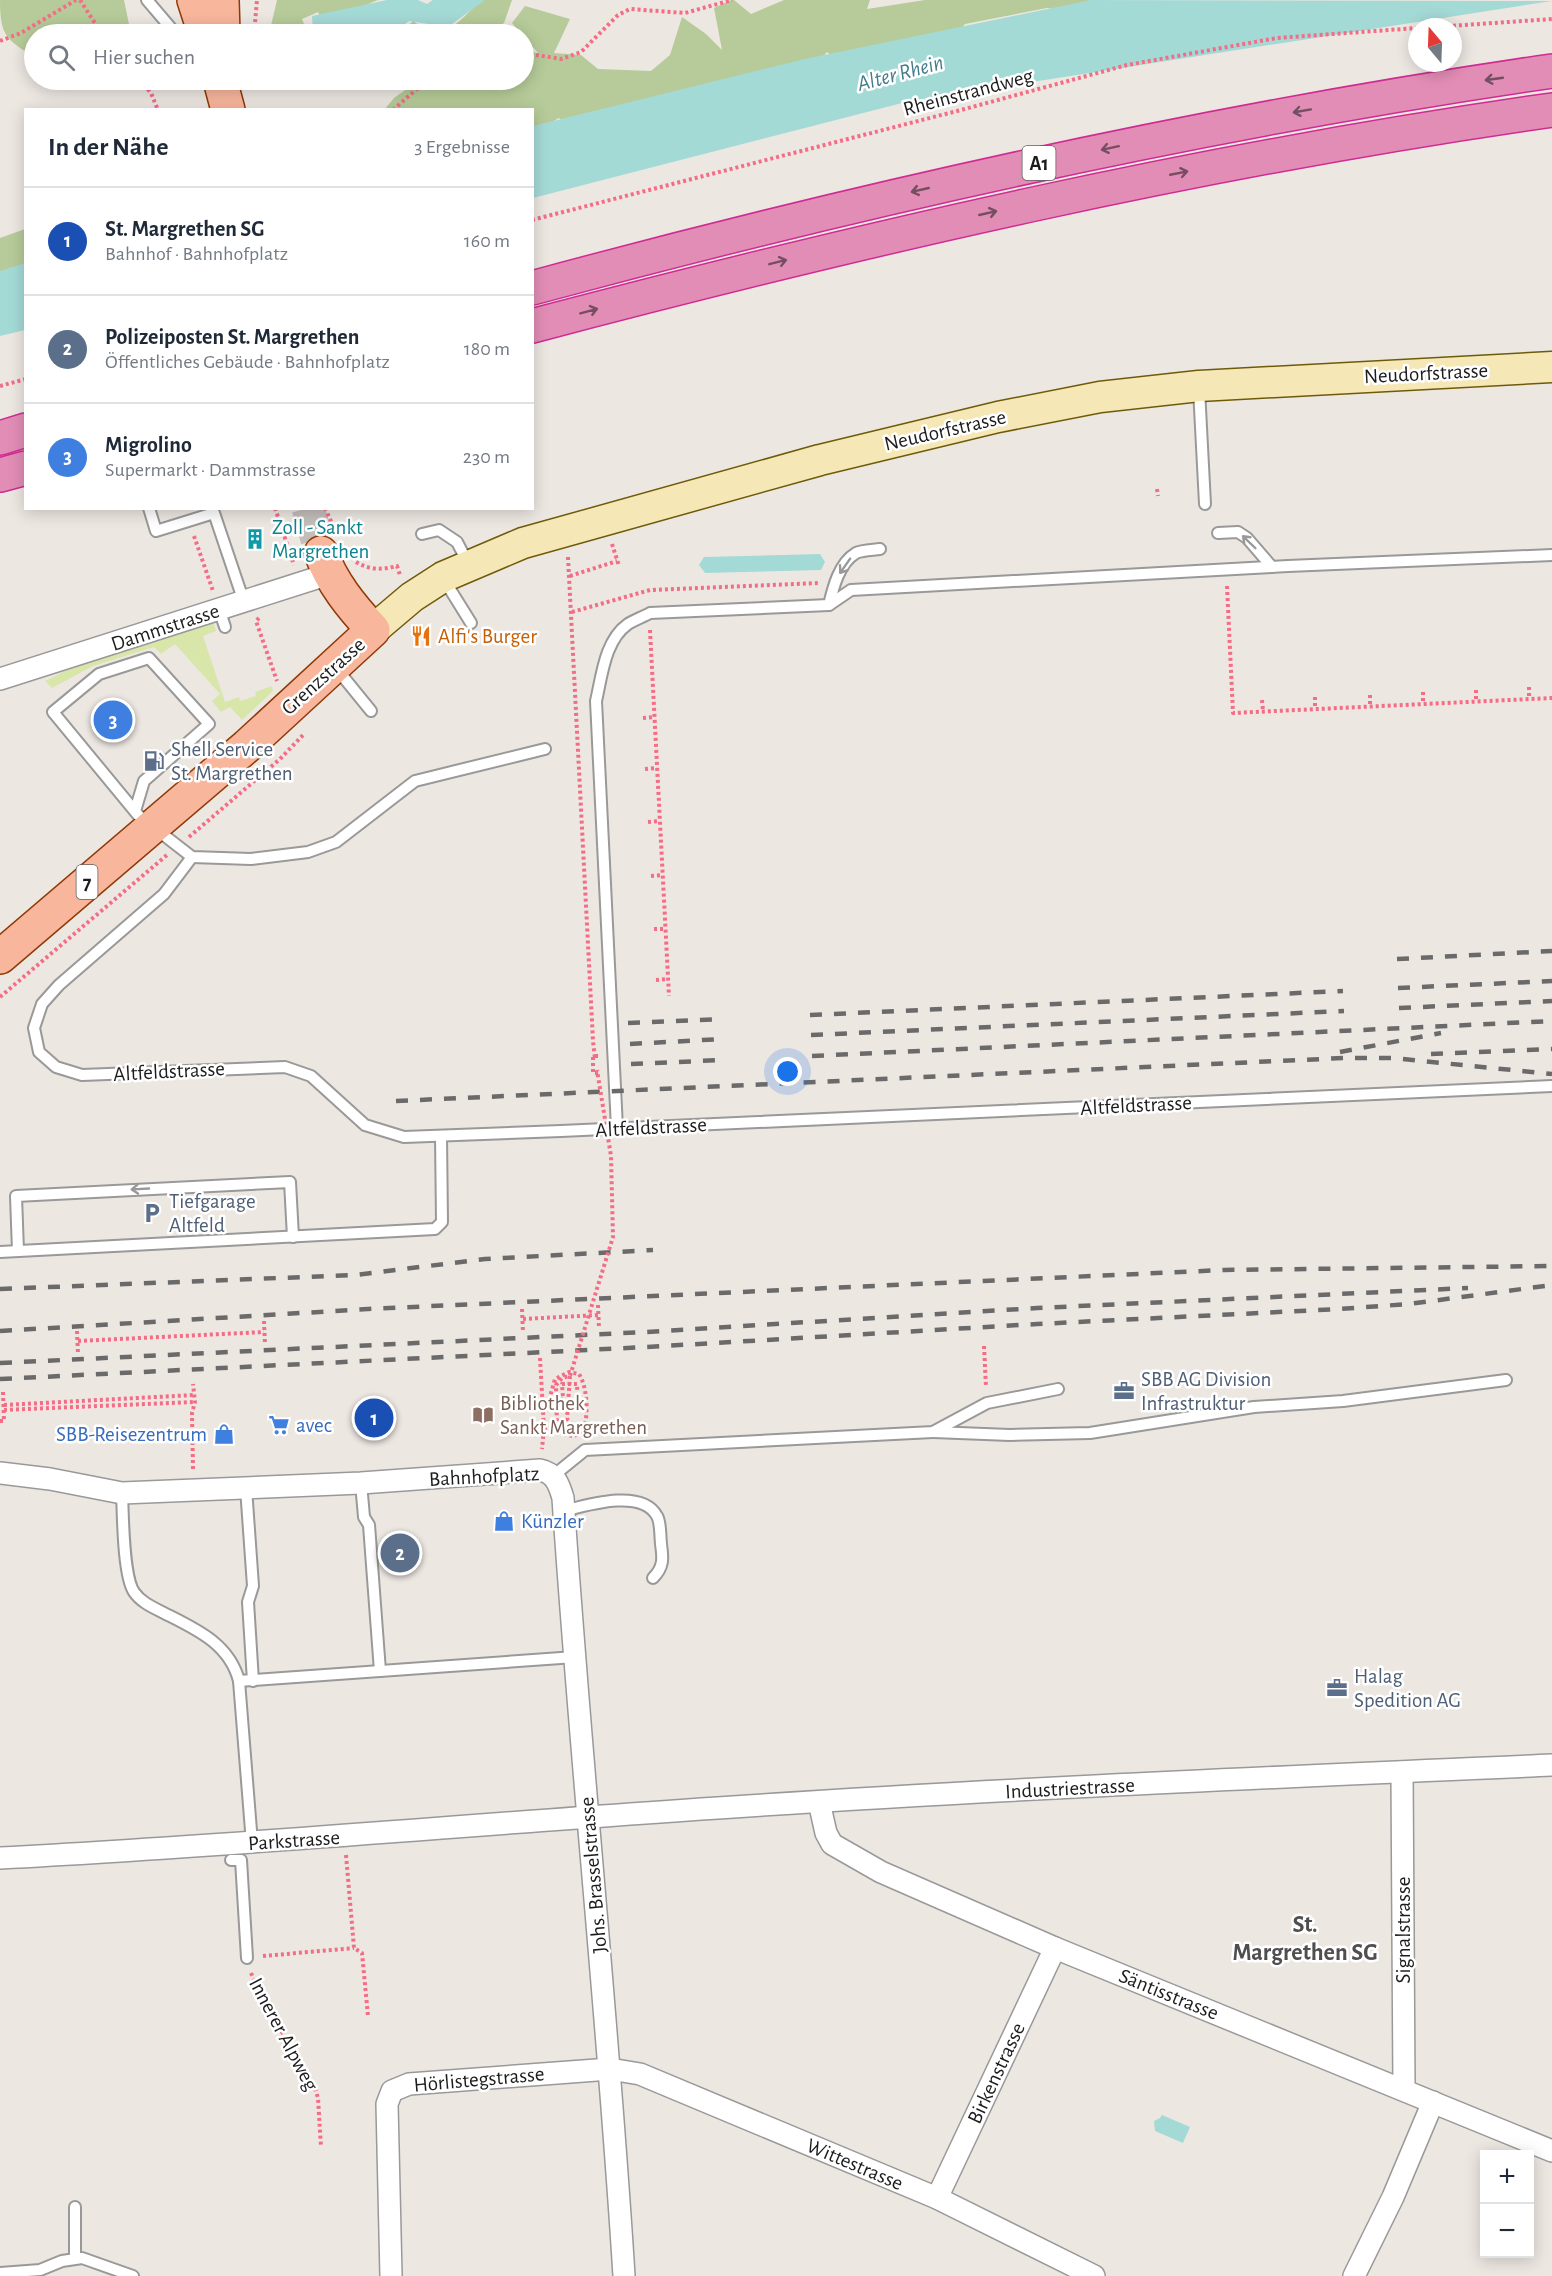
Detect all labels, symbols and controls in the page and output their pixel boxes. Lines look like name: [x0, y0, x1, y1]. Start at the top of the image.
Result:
north arrow: [1408, 18, 1462, 72]
search box: [24, 24, 534, 90]
icon: search: [45, 41, 78, 74]
text: Hier suchen: [93, 46, 195, 68]
water label: Alter Rhein: [854, 51, 946, 95]
street label: Rheinstrandweg: [901, 65, 1036, 120]
one-way arrow: [1485, 74, 1504, 85]
one-way arrow: [1292, 106, 1312, 117]
text: In der Nähe: [48, 134, 168, 160]
text: 3 Ergebnisse: [414, 137, 510, 157]
one-way arrow: [1101, 143, 1121, 154]
road number: A1: [1022, 146, 1056, 180]
one-way arrow: [1169, 167, 1188, 178]
one-way arrow: [911, 185, 930, 196]
one-way arrow: [978, 207, 997, 218]
text: St. Margrethen SG: [105, 218, 264, 240]
text: 1: [64, 231, 71, 251]
text: 160 m: [464, 231, 510, 251]
text: Bahnhof · Bahnhofplatz: [105, 244, 288, 264]
one-way arrow: [768, 256, 787, 268]
one-way arrow: [579, 305, 598, 316]
text: Polizeiposten St. Margrethen: [105, 326, 359, 348]
text: 2: [63, 339, 72, 359]
text: 180 m: [464, 339, 510, 359]
text: Öffentliches Gebäude · Bahnhofplatz: [105, 352, 390, 372]
street label: Neudorfstrasse: [1363, 360, 1489, 387]
street label: Neudorfstrasse: [882, 406, 1008, 455]
text: Migrolino: [105, 434, 192, 456]
text: 3: [63, 447, 72, 467]
text: 230 m: [463, 447, 510, 467]
text: Supermarkt · Dammstrasse: [105, 460, 316, 480]
place label: Zoll - Sankt Margrethen: [272, 517, 369, 562]
building icon: Zoll - Sankt Margrethen: [243, 527, 267, 551]
one-way arrow: [1241, 534, 1256, 549]
one-way arrow: [839, 558, 851, 574]
street label: Dammstrasse: [108, 600, 222, 655]
restaurant icon: Alfi's Burger: [409, 624, 433, 648]
place label: Alfi's Burger: [438, 626, 537, 647]
street label: Grenzstrasse: [278, 634, 369, 719]
pin: 3: [94, 698, 132, 742]
place label: Shell Service St. Margrethen: [171, 739, 293, 784]
fuel station icon: Shell Service St. Margrethen: [142, 749, 166, 773]
road number: 7: [76, 865, 98, 899]
your location: [773, 1057, 802, 1086]
street label: Altfeldstrasse: [113, 1058, 225, 1085]
street label: Altfeldstrasse: [1080, 1092, 1192, 1119]
street label: Altfeldstrasse: [595, 1114, 707, 1141]
one-way arrow: [131, 1184, 151, 1195]
place label: Tiefgarage Altfeld: [169, 1191, 256, 1236]
parking icon: Tiefgarage Altfeld: [140, 1201, 164, 1225]
place label: SBB AG Division Infrastruktur: [1141, 1369, 1271, 1414]
office icon: SBB AG Division Infrastruktur: [1112, 1379, 1136, 1403]
place label: Bibliothek Sankt Margrethen: [500, 1393, 647, 1438]
pin: 1: [354, 1396, 394, 1440]
library icon: Bibliothek Sankt Margrethen: [471, 1403, 495, 1427]
supermarket icon: avec: [267, 1413, 291, 1437]
place label: avec: [296, 1415, 332, 1436]
shop icon: SBB-Reisezentrum: [212, 1422, 236, 1446]
place label: SBB-Reisezentrum: [56, 1424, 207, 1445]
street label: Bahnhofplatz: [428, 1463, 540, 1490]
shop icon: Künzler: [492, 1509, 516, 1533]
place label: Künzler: [521, 1511, 584, 1532]
pin: 2: [380, 1530, 420, 1576]
place label: Halag Spedition AG: [1354, 1666, 1461, 1711]
office icon: Halag Spedition AG: [1325, 1676, 1349, 1700]
street label: Industriestrasse: [1005, 1775, 1135, 1802]
street label: Johs. Brasselstrasse: [576, 1796, 611, 1954]
street label: Parkstrasse: [247, 1827, 341, 1854]
street label: Signalstrasse: [1393, 1877, 1414, 1983]
district label: St. Margrethen SG: [1232, 1913, 1378, 1965]
street label: Säntisstrasse: [1116, 1965, 1222, 2024]
street label: Innerer Alpweg: [245, 1974, 322, 2095]
street label: Birkenstrasse: [964, 2019, 1029, 2127]
street label: Hörlistegstrasse: [413, 2063, 545, 2096]
street label: Wittestrasse: [803, 2135, 906, 2194]
map controls: [1480, 2150, 1534, 2258]
button: +: [1480, 2150, 1534, 2204]
button: −: [1480, 2204, 1534, 2258]

